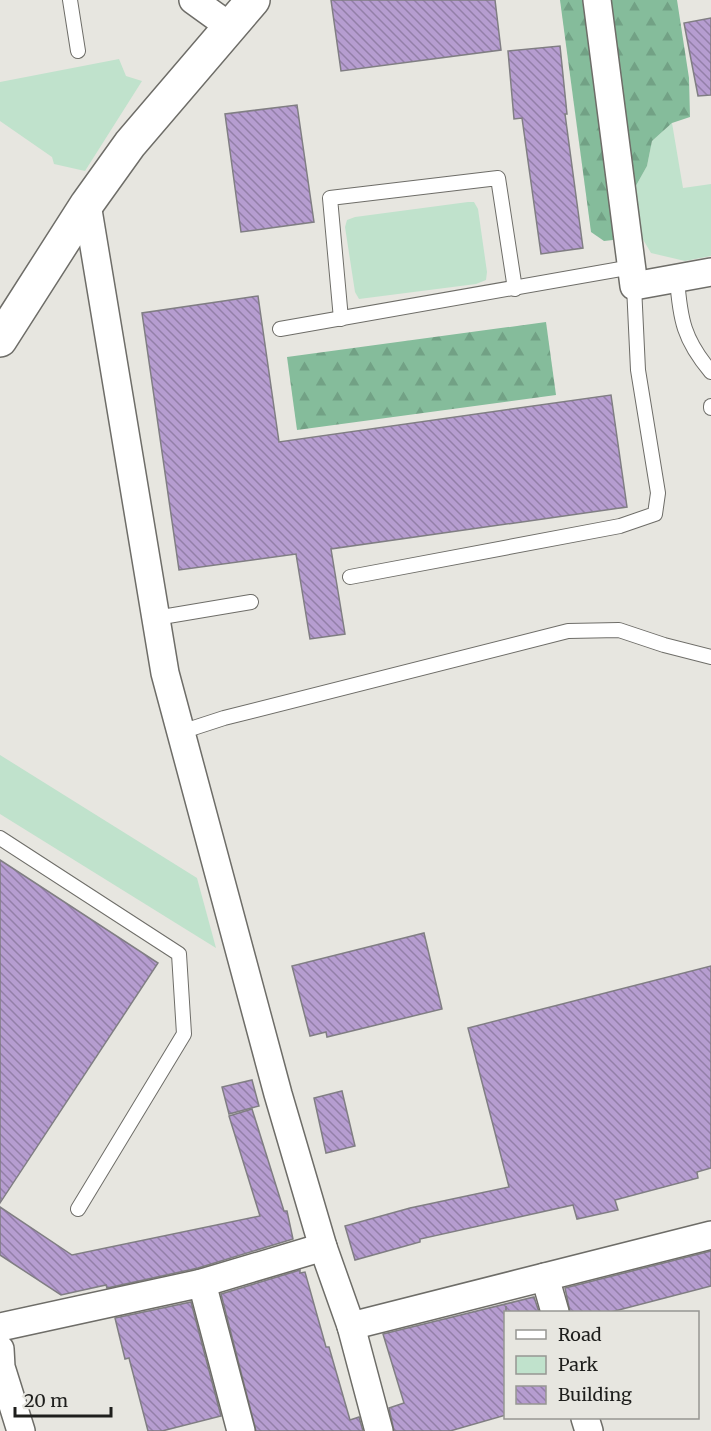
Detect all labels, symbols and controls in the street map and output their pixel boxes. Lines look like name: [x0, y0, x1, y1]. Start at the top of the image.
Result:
legend: [504, 1311, 699, 1419]
text: Road: [558, 1323, 602, 1346]
text: Park: [558, 1353, 599, 1376]
scale bar: [15, 1380, 111, 1418]
text: Building: [558, 1383, 632, 1406]
text: 20 m: [24, 1389, 68, 1412]

